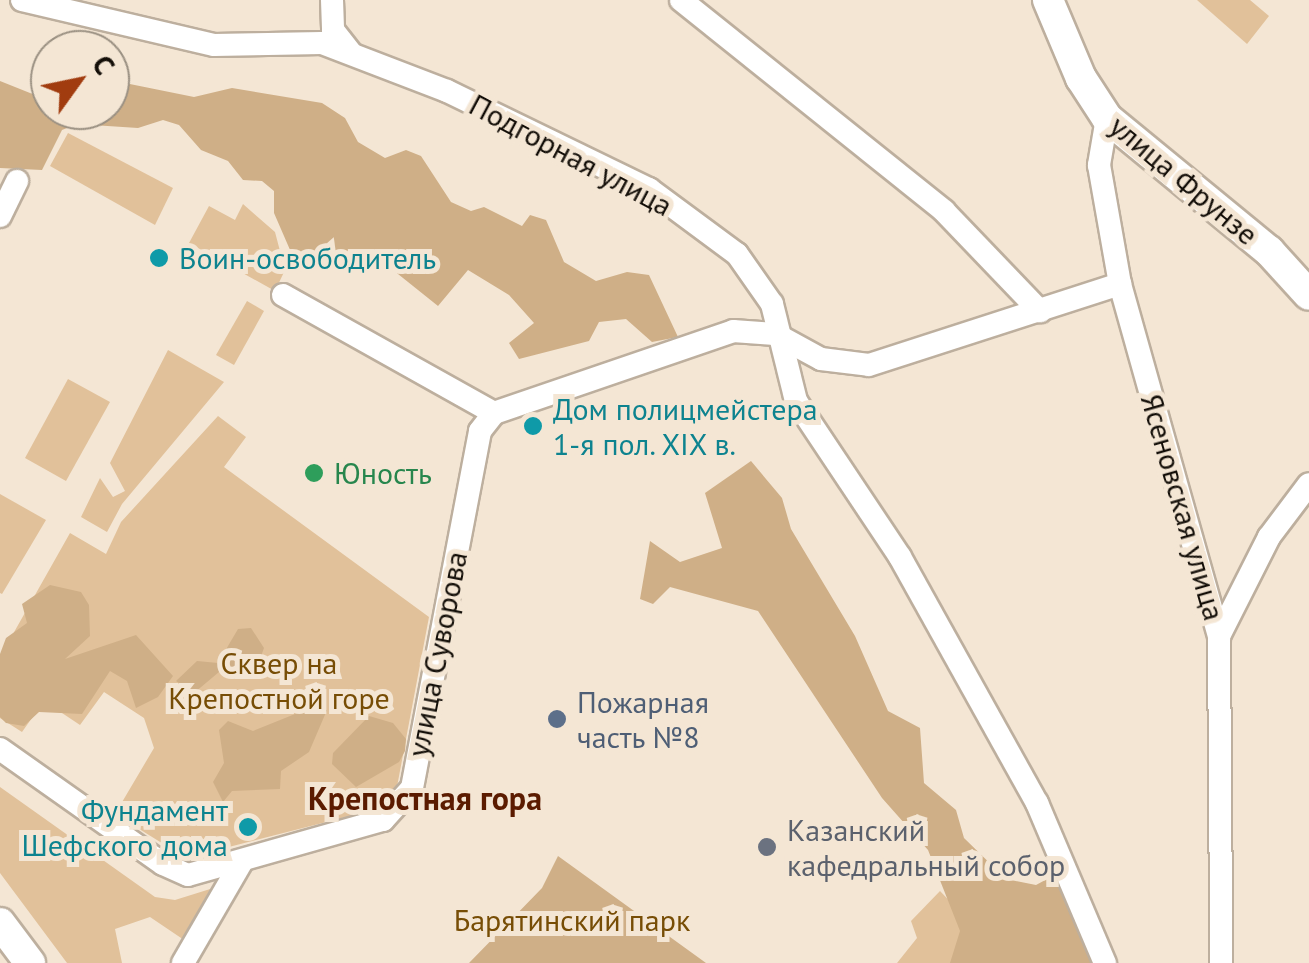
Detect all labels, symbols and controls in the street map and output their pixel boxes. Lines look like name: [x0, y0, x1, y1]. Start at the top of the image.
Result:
north arrow: [30, 30, 130, 130]
text: С: [84, 48, 124, 81]
street label: Подгорная улица: [463, 86, 679, 224]
street label: улица Фрунзе: [1103, 108, 1265, 252]
place label: Воин-освободитель: [179, 240, 436, 276]
marker: Воин-освободитель: [148, 247, 170, 269]
street label: Ясеновская улица: [1133, 390, 1233, 624]
place label: Дом полицмейстера 1-я пол. XIX в.: [553, 391, 818, 462]
marker: Дом полицмейстера 1-я пол. XIX в.: [522, 415, 544, 437]
place label: Юность: [334, 455, 432, 491]
marker: Юность: [303, 462, 325, 484]
street label: улица Суворова: [399, 548, 475, 760]
park label: Сквер на Крепостной горе: [168, 645, 390, 716]
place label: Пожарная часть №8: [577, 684, 709, 754]
marker: Пожарная часть №8: [546, 708, 568, 730]
district label: Крепостная гора: [308, 779, 542, 817]
place label: Фундамент Шефского дома: [22, 792, 228, 862]
place label: Казанский кафедральный собор: [787, 812, 1065, 882]
marker: Фундамент Шефского дома: [237, 816, 259, 838]
marker: Казанский кафедральный собор: [756, 836, 778, 858]
park label: Барятинский парк: [454, 902, 690, 938]

